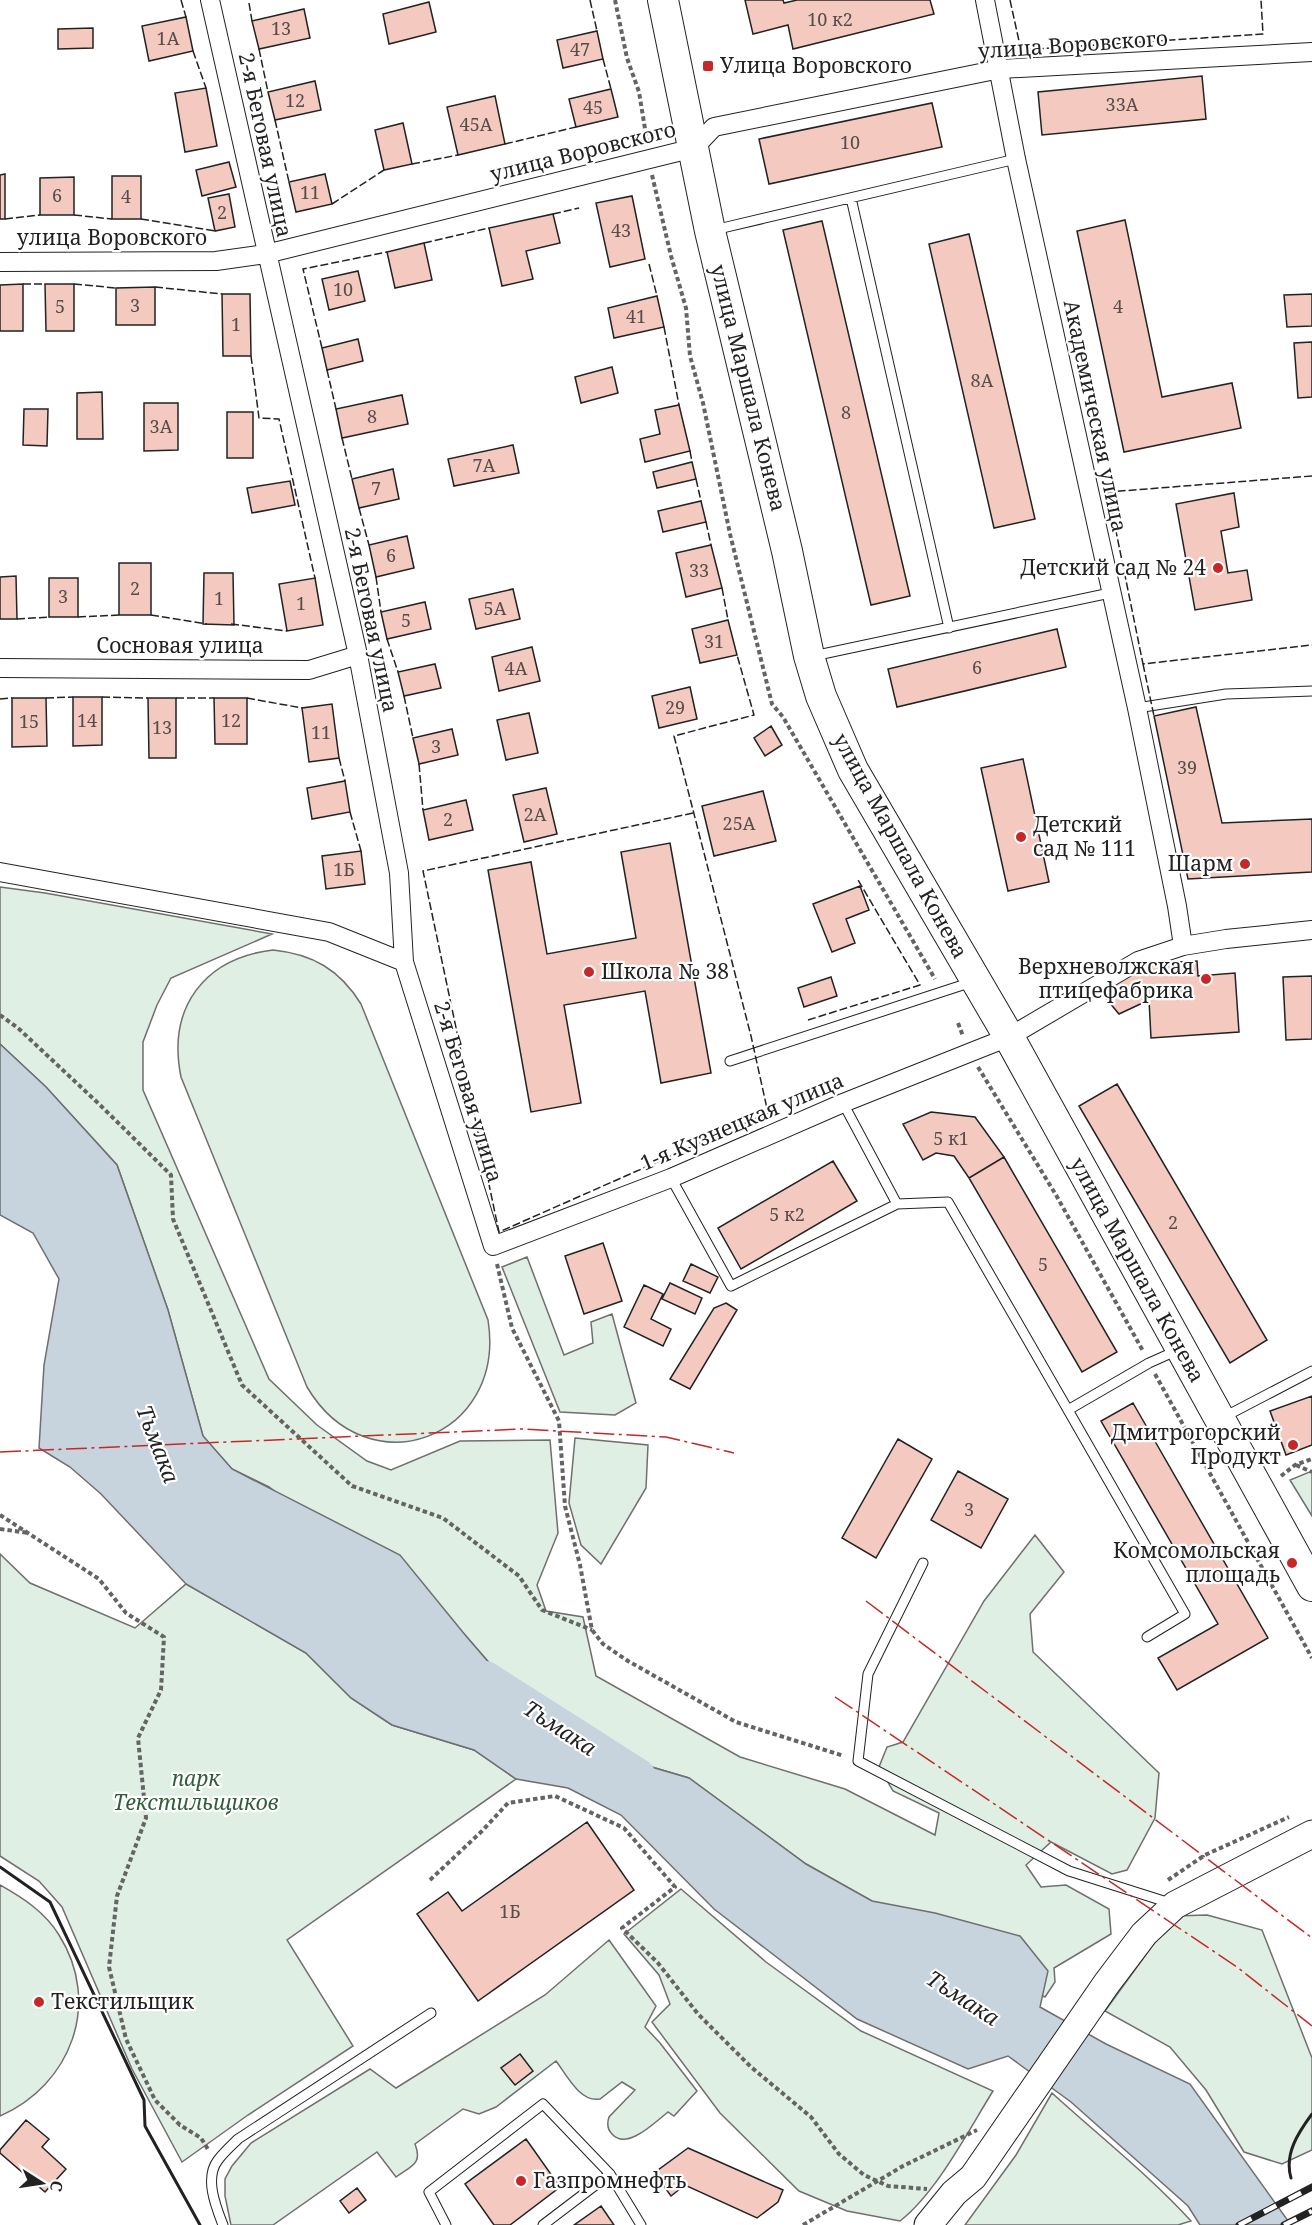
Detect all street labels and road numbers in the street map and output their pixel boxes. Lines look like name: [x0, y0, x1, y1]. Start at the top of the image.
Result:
street label: улица Воровского: [977, 23, 1169, 65]
street label: 2-я Беговая улица: [233, 50, 299, 240]
street label: улица Воровского: [487, 114, 678, 188]
street label: улица Воровского: [17, 223, 207, 251]
street label: улица Маршала Конева: [705, 261, 793, 514]
street label: Академическая улица: [1058, 297, 1134, 534]
street label: 2-я Беговая улица: [339, 525, 405, 715]
street label: Сосновая улица: [96, 631, 264, 659]
street label: улица Маршала Конева: [827, 728, 975, 963]
street label: 2-я Беговая улица: [428, 998, 510, 1186]
street label: 1-я Кузнецкая улица: [636, 1066, 848, 1177]
street label: улица Маршала Конева: [1064, 1152, 1212, 1387]

